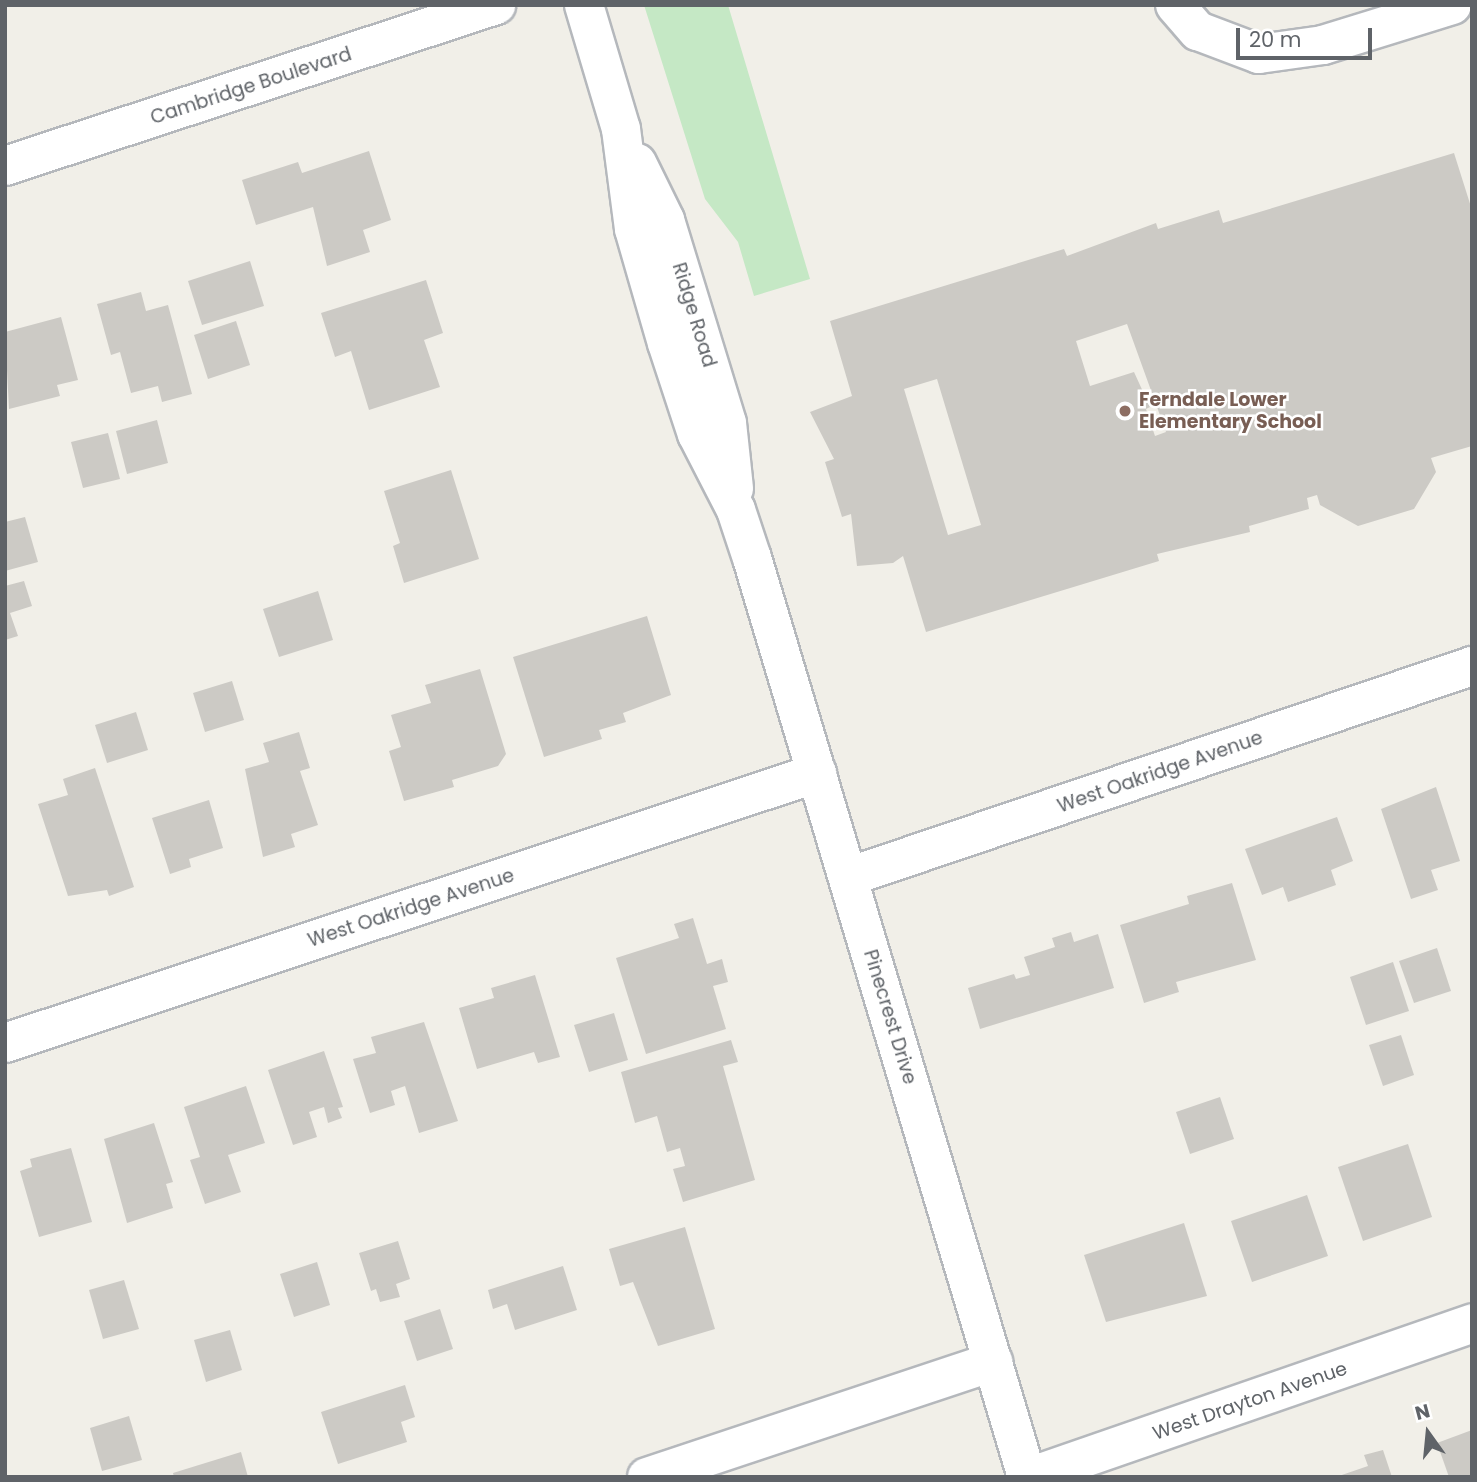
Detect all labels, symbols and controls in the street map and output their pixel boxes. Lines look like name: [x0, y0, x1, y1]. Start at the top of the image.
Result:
scale bar: [1239, 14, 1376, 58]
text: 20 m: [1249, 25, 1302, 54]
street label: Cambridge Boulevard: [148, 43, 354, 129]
street label: Ridge Road: [667, 260, 721, 370]
place label: Ferndale Lower Elementary School: [1139, 389, 1322, 433]
marker: Ferndale Lower Elementary School: [1117, 403, 1133, 419]
street label: West Oakridge Avenue: [1054, 726, 1266, 818]
street label: West Oakridge Avenue: [305, 864, 517, 952]
street label: Pinecrest Drive: [859, 947, 921, 1087]
street label: West Drayton Avenue: [1150, 1357, 1350, 1445]
text: N: [1412, 1397, 1433, 1427]
north arrow: [1393, 1398, 1463, 1468]

